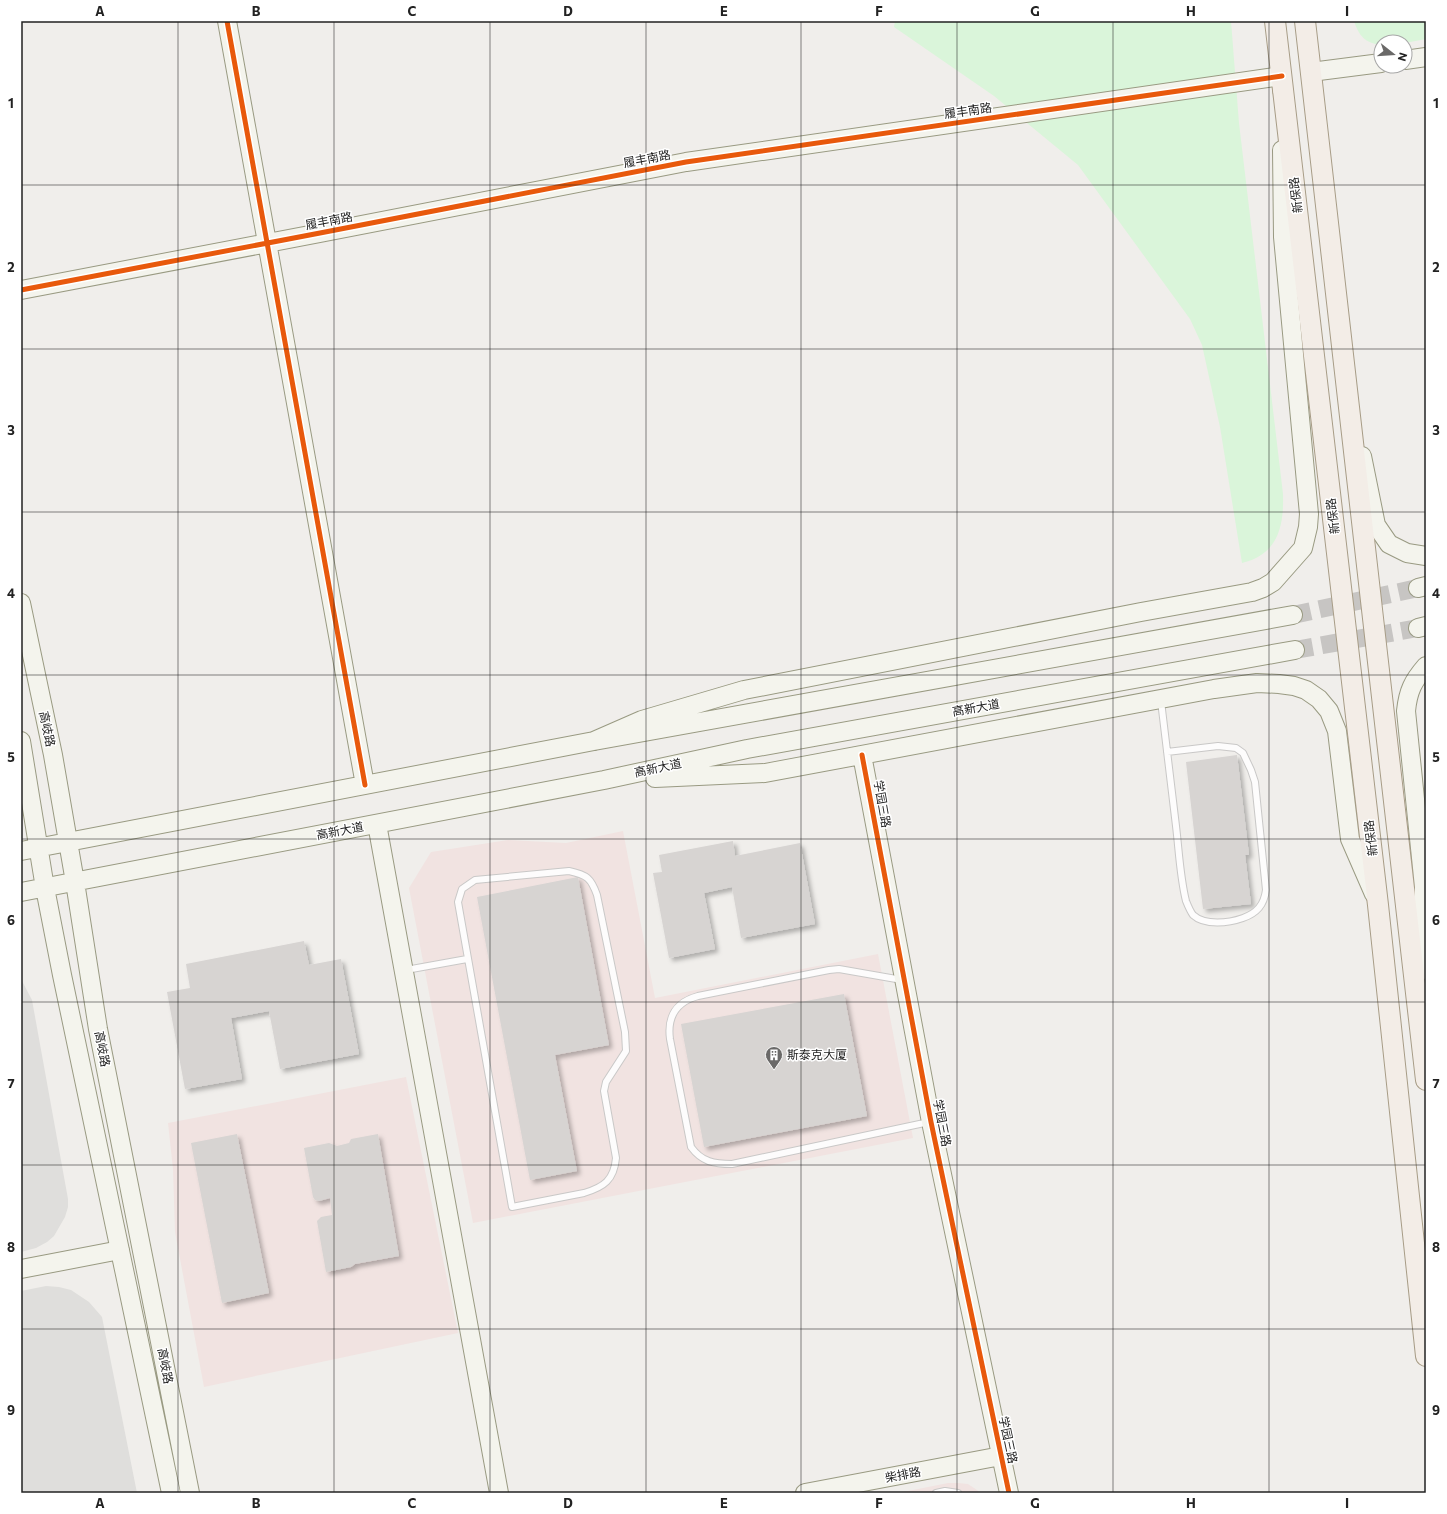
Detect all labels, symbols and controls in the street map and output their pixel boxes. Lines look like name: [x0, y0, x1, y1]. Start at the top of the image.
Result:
text: A: [95, 3, 105, 19]
text: B: [252, 3, 261, 19]
text: C: [408, 3, 417, 19]
text: D: [563, 3, 573, 19]
text: E: [720, 3, 728, 19]
text: F: [875, 3, 883, 19]
text: G: [1030, 3, 1040, 19]
text: H: [1186, 3, 1196, 19]
text: I: [1345, 3, 1349, 19]
north arrow: [1373, 34, 1413, 74]
text: N: [1396, 51, 1410, 63]
text: 1: [8, 95, 14, 111]
text: 1: [1433, 95, 1439, 111]
street label: 履丰南路: [943, 100, 993, 120]
street label: 履丰南路: [622, 147, 672, 169]
street label: 新保路: [1286, 176, 1304, 214]
street label: 履丰南路: [304, 209, 354, 231]
text: 2: [7, 259, 15, 275]
text: 2: [1432, 259, 1440, 275]
text: 3: [7, 422, 15, 438]
text: 3: [1432, 422, 1440, 438]
street label: 新保路: [1323, 497, 1341, 535]
text: 4: [7, 585, 15, 601]
text: 4: [1432, 585, 1440, 601]
street label: 高新大道: [951, 696, 1001, 718]
street label: 高岐路: [37, 710, 59, 748]
text: 5: [7, 749, 15, 765]
text: 5: [1432, 749, 1440, 765]
street label: 高新大道: [633, 755, 683, 779]
street label: 学园三路: [872, 779, 894, 829]
street label: 高新大道: [315, 819, 365, 841]
street label: 新保路: [1361, 819, 1379, 857]
text: 6: [7, 912, 15, 928]
text: 6: [1432, 912, 1440, 928]
street label: 高岐路: [93, 1030, 113, 1068]
building icon: 斯泰克大厦: [764, 1045, 784, 1070]
place label: 斯泰克大厦: [787, 1047, 847, 1061]
text: 7: [7, 1075, 15, 1091]
text: 7: [1432, 1075, 1440, 1091]
street label: 学园三路: [932, 1098, 954, 1148]
text: 8: [7, 1239, 15, 1255]
text: 8: [1432, 1239, 1440, 1255]
street label: 高岐路: [156, 1347, 176, 1385]
text: 9: [7, 1402, 15, 1418]
text: 9: [1432, 1402, 1440, 1418]
street label: 学园三路: [997, 1415, 1021, 1465]
street label: 柴排路: [884, 1464, 922, 1484]
text: A: [95, 1495, 105, 1511]
text: B: [252, 1495, 261, 1511]
text: C: [408, 1495, 417, 1511]
text: D: [563, 1495, 573, 1511]
text: E: [720, 1495, 728, 1511]
text: F: [875, 1495, 883, 1511]
text: G: [1030, 1495, 1040, 1511]
text: H: [1186, 1495, 1196, 1511]
text: I: [1345, 1495, 1349, 1511]

